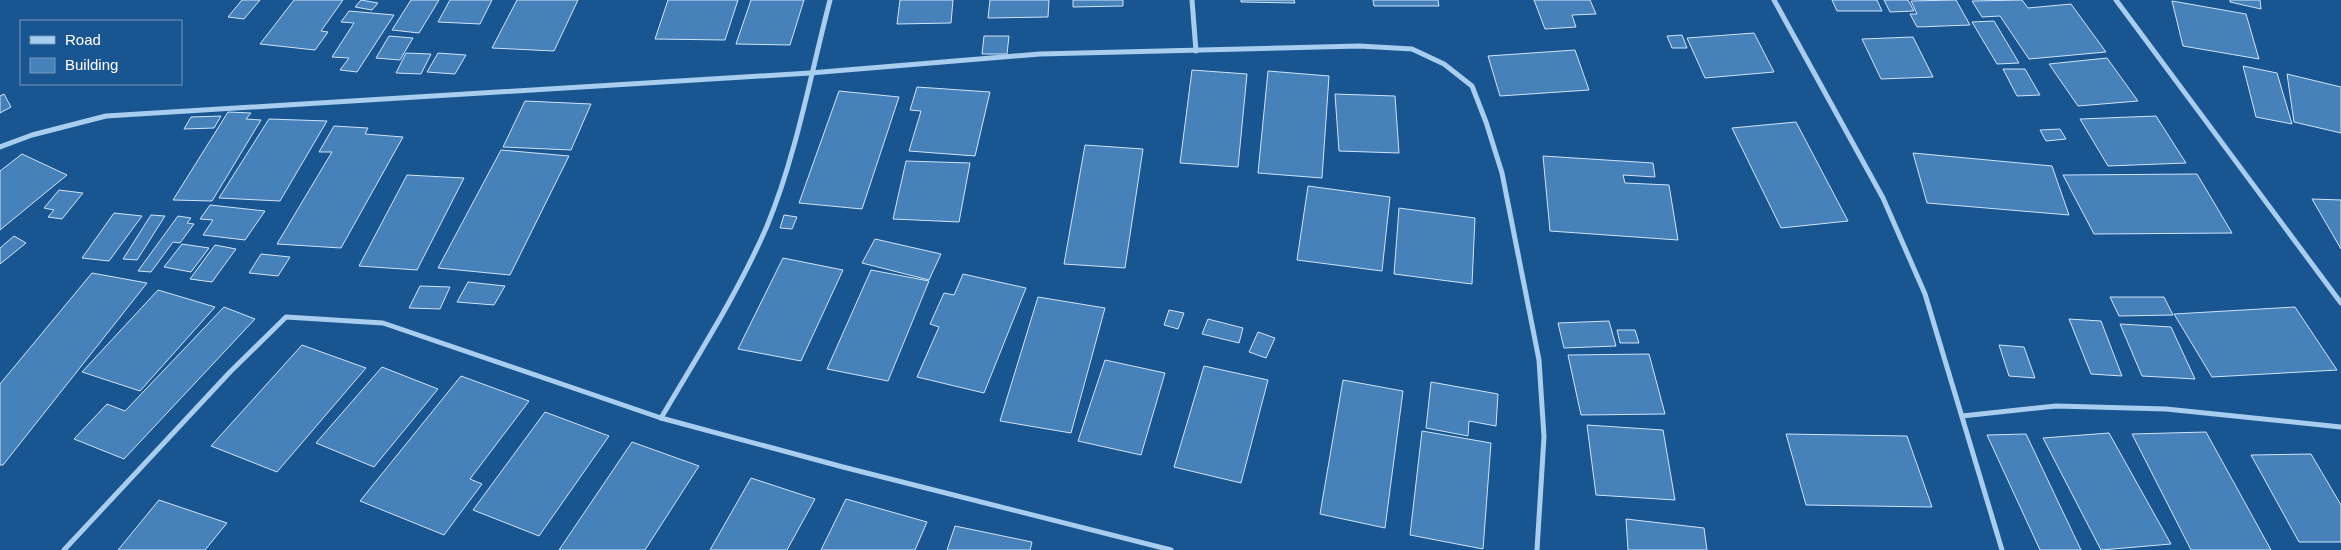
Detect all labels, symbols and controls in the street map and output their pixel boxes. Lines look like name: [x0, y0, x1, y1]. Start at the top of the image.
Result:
legend: [20, 20, 182, 85]
text: Road: [65, 31, 101, 48]
text: Building: [65, 56, 118, 73]

